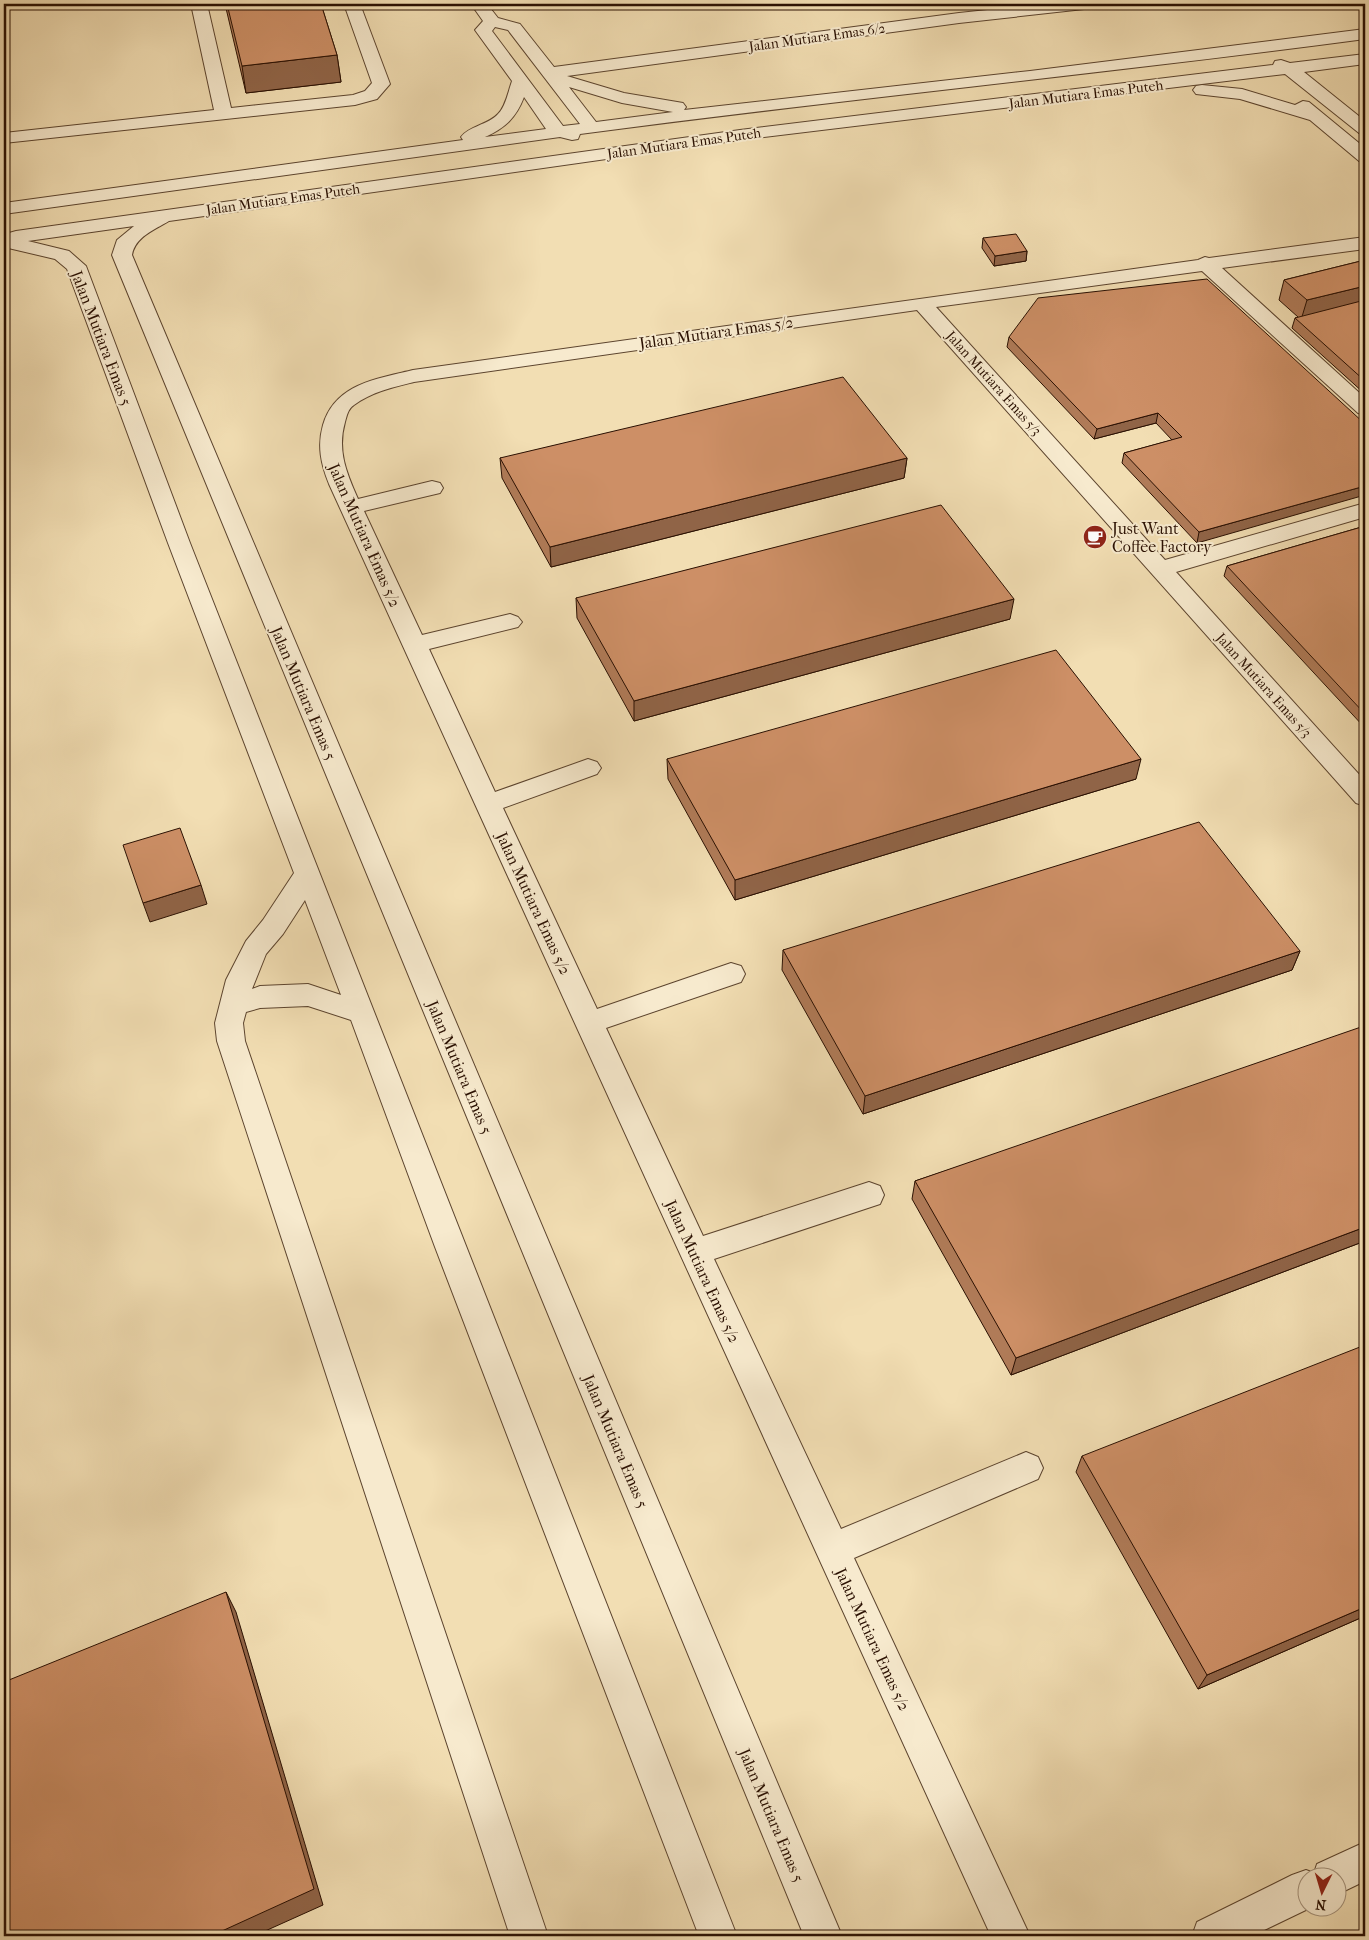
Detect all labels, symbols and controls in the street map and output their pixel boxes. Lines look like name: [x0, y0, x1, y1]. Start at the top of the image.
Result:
street label: Jalan Mutiara Emas 6/2: [747, 20, 886, 56]
street label: Jalan Mutiara Emas Puteh: [1007, 77, 1164, 113]
street label: Jalan Mutiara Emas Puteh: [605, 124, 762, 163]
street label: Jalan Mutiara Emas Puteh: [204, 180, 361, 219]
street label: Jalan Mutiara Emas 5: [66, 266, 136, 409]
street label: Jalan Mutiara Emas 5/2: [636, 312, 794, 353]
street label: Jalan Mutiara Emas 5/3: [942, 327, 1045, 439]
street label: Jalan Mutiara Emas 5/2: [323, 459, 405, 610]
place label: Just Want Coffee Factory: [1110, 519, 1212, 556]
cafe icon: Just Want Coffee Factory: [1082, 524, 1108, 550]
street label: Jalan Mutiara Emas 5: [266, 622, 340, 763]
street label: Jalan Mutiara Emas 5/3: [1212, 629, 1315, 741]
street label: Jalan Mutiara Emas 5/2: [491, 827, 575, 978]
street label: Jalan Mutiara Emas 5: [422, 996, 496, 1137]
street label: Jalan Mutiara Emas 5/2: [660, 1195, 744, 1346]
street label: Jalan Mutiara Emas 5: [578, 1370, 652, 1511]
street label: Jalan Mutiara Emas 5/2: [830, 1563, 914, 1714]
street label: Jalan Mutiara Emas 5: [734, 1744, 808, 1885]
north arrow: [1296, 1868, 1346, 1918]
text: N: [1315, 1895, 1327, 1913]

